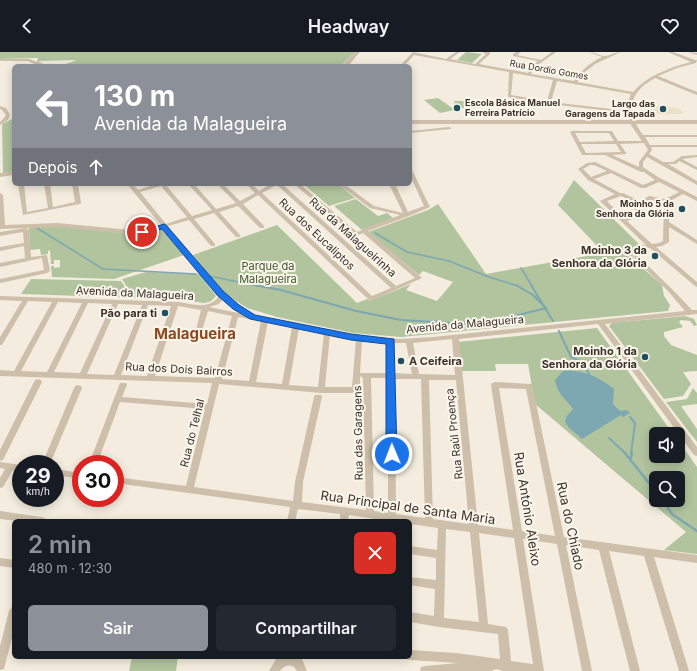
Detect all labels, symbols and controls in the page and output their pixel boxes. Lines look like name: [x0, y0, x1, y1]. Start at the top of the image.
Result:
icon: back: [16, 15, 38, 37]
icon: heart: [659, 15, 681, 37]
text: Headway: [308, 16, 389, 37]
street label: Rua Dordio Gomes: [509, 57, 589, 82]
text: 130 m: [94, 79, 175, 113]
icon: left: [28, 80, 80, 132]
place label: Escola Básica Manuel Ferreira Patrício: [465, 97, 560, 118]
place label: Largo das Garagens da Tapada: [565, 98, 655, 119]
marker: Escola Básica Manuel Ferreira Patrício: [452, 103, 462, 113]
marker: Largo das Garagens da Tapada: [658, 104, 668, 114]
text: Avenida da Malagueira: [94, 113, 287, 134]
icon: ahead: [85, 156, 107, 178]
text: Depois: [28, 158, 77, 177]
street label: Rua da Malagueirinha: [307, 194, 399, 280]
street label: Rua dos Eucaliptos: [276, 195, 358, 273]
place label: Moinho 5 da Senhora da Glória: [596, 198, 674, 219]
marker: Moinho 5 da Senhora da Glória: [677, 204, 687, 214]
pin: [125, 215, 159, 249]
icon: arrive: [131, 221, 153, 243]
place label: Moinho 3 da Senhora da Glória: [552, 243, 647, 270]
marker: Moinho 3 da Senhora da Glória: [650, 251, 660, 261]
park label: Parque da Malagueira: [239, 259, 297, 286]
street label: Avenida da Malagueira: [76, 283, 194, 303]
place label: Pão para ti: [101, 306, 157, 320]
marker: Pão para ti: [160, 308, 170, 318]
street label: Avenida da Malagueira: [406, 312, 524, 336]
district label: Malagueira: [154, 324, 236, 343]
place label: Moinho 1 da Senhora da Glória: [542, 344, 637, 371]
marker: Moinho 1 da Senhora da Glória: [640, 352, 650, 362]
place label: A Ceifeira: [409, 354, 462, 368]
marker: A Ceifeira: [396, 356, 406, 366]
street label: Rua dos Dois Bairros: [125, 359, 233, 379]
street label: Rua das Garagens: [350, 385, 366, 481]
street label: Rua Raúl Proença: [442, 388, 466, 480]
street label: Rua do Telhal: [177, 397, 207, 469]
map controls: [649, 427, 685, 507]
button: sound: [649, 427, 685, 463]
position arrow: [371, 433, 413, 475]
street label: Rua António Aleixo: [511, 451, 545, 567]
speed limit sign: 30: [72, 455, 124, 507]
text: 29: [25, 464, 51, 488]
button: search: [649, 471, 685, 507]
street label: Rua do Chiado: [554, 480, 588, 572]
text: km/h: [26, 485, 50, 497]
street label: Rua Principal de Santa Maria: [320, 487, 496, 527]
text: 2 min: [28, 530, 92, 559]
button: close: [354, 532, 396, 574]
text: 480 m · 12:30: [28, 560, 112, 576]
button: Sair: [28, 605, 208, 651]
button: Compartilhar: [216, 605, 396, 651]

